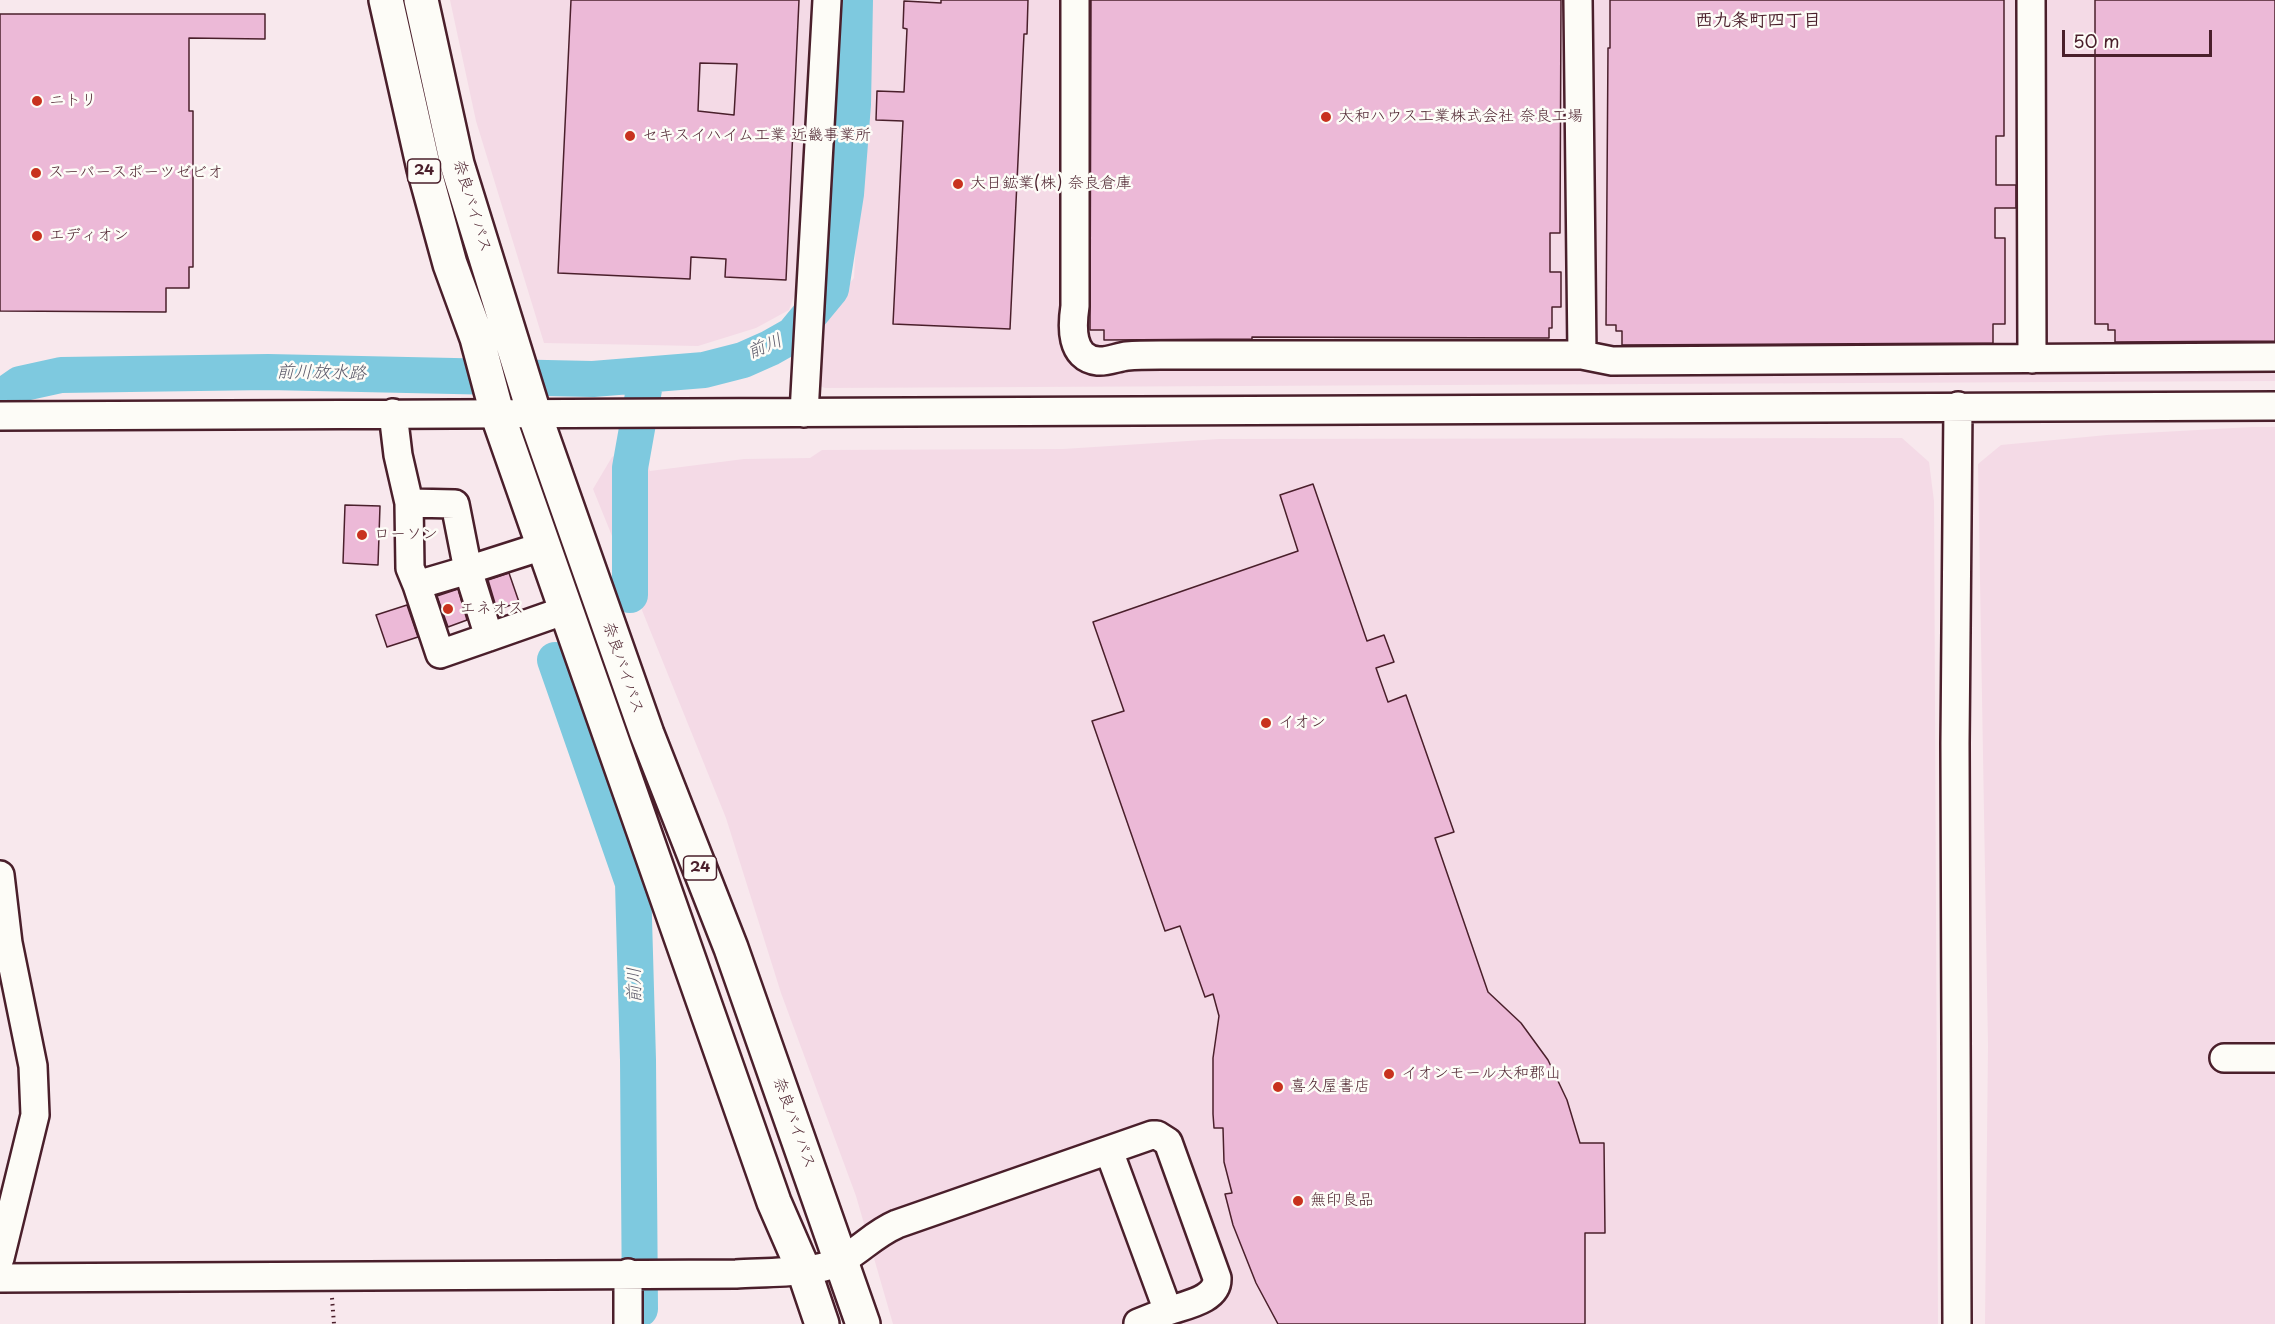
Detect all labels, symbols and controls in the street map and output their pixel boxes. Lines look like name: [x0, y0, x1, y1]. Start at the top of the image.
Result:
district label: 西九条町四丁目: [1695, 10, 1821, 32]
scale bar: [2065, 18, 2215, 56]
text: 50 m: [2073, 27, 2120, 54]
place label: ニトリ: [49, 91, 97, 111]
marker: ニトリ: [30, 94, 44, 108]
place label: 大和ハウス工業株式会社 奈良工場: [1338, 107, 1583, 127]
marker: 大和ハウス工業株式会社 奈良工場: [1319, 110, 1333, 124]
place label: セキスイハイム工業 近畿事業所: [642, 126, 871, 146]
marker: セキスイハイム工業 近畿事業所: [623, 129, 637, 143]
street label: 奈良バイパス: [449, 157, 495, 255]
road number: 24: [408, 159, 440, 183]
place label: スーパースポーツゼビオ: [48, 163, 223, 183]
marker: スーパースポーツゼビオ: [29, 166, 43, 180]
place label: 大日鉱業(株) 奈良倉庫: [970, 174, 1132, 194]
marker: 大日鉱業(株) 奈良倉庫: [951, 177, 965, 191]
place label: エディオン: [49, 226, 129, 246]
marker: エディオン: [30, 229, 44, 243]
water label: 前川: [744, 330, 786, 364]
water label: 前川放水路: [276, 361, 366, 385]
place label: ローソン: [374, 525, 438, 545]
marker: ローソン: [355, 528, 369, 542]
place label: エネオス: [460, 599, 524, 619]
marker: エネオス: [441, 602, 455, 616]
street label: 奈良バイパス: [598, 619, 648, 717]
place label: イオン: [1278, 713, 1326, 733]
marker: イオン: [1259, 716, 1273, 730]
road number: 24: [684, 856, 716, 880]
water label: 前川: [624, 967, 646, 1003]
place label: イオンモール大和郡山: [1401, 1064, 1561, 1084]
marker: イオンモール大和郡山: [1382, 1067, 1396, 1081]
street label: 奈良バイパス: [769, 1075, 819, 1171]
place label: 喜久屋書店: [1290, 1077, 1370, 1097]
marker: 喜久屋書店: [1271, 1080, 1285, 1094]
place label: 無印良品: [1310, 1191, 1374, 1211]
marker: 無印良品: [1291, 1194, 1305, 1208]

